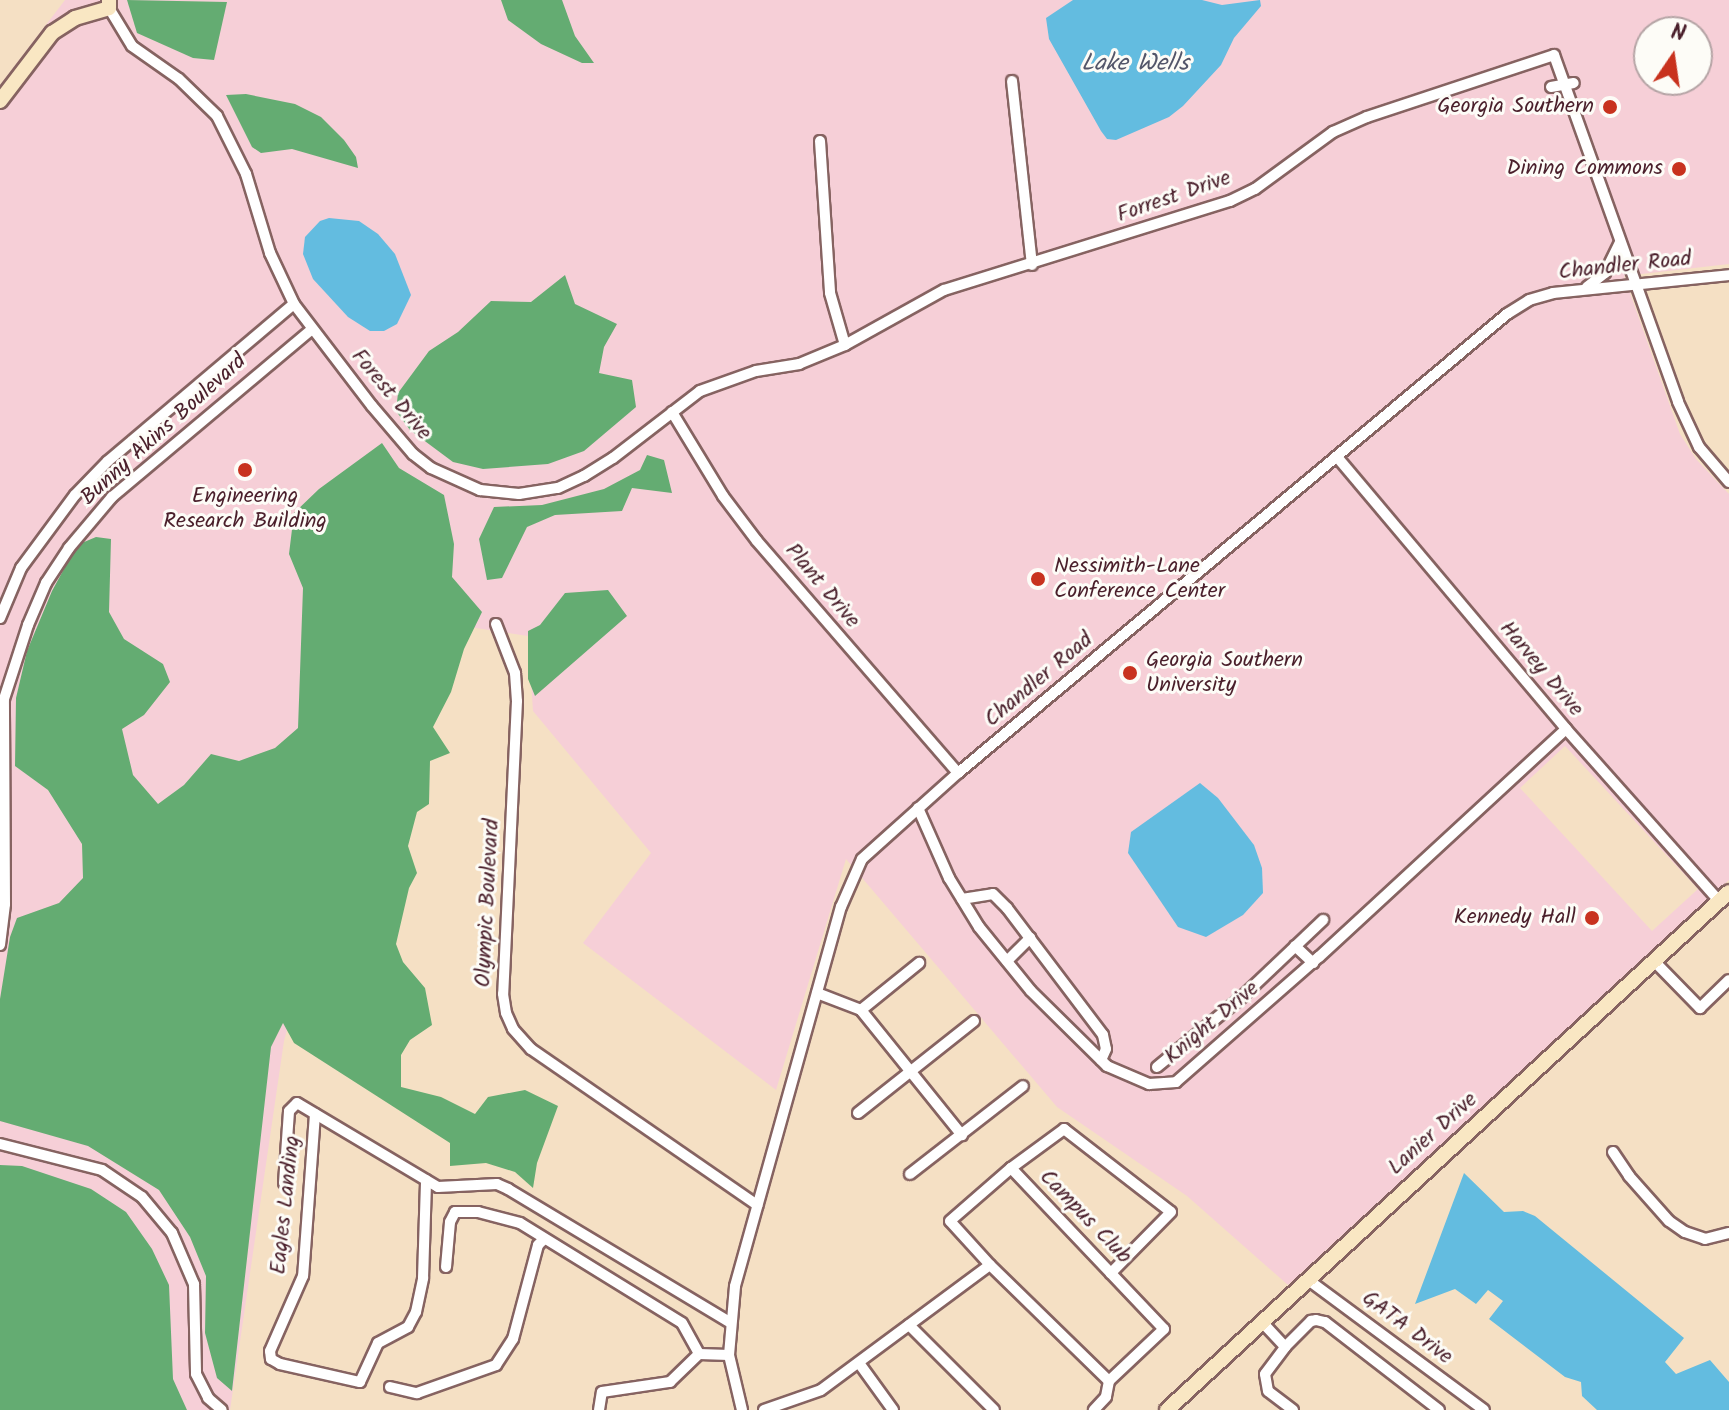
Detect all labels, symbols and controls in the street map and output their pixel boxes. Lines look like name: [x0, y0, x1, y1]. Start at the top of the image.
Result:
text: N: [1667, 15, 1689, 53]
north arrow: [1633, 16, 1713, 96]
water label: Lake Wells: [1081, 50, 1189, 78]
place label: Georgia Southern: [1437, 94, 1594, 120]
marker: Georgia Southern: [1601, 98, 1619, 116]
place label: Dining Commons: [1506, 156, 1663, 182]
marker: Dining Commons: [1670, 160, 1688, 178]
street label: Forrest Drive: [1114, 165, 1234, 229]
street label: Chandler Road: [1557, 246, 1693, 286]
street label: Forest Drive: [345, 344, 437, 446]
street label: Bunny Akins Boulevard: [76, 349, 252, 511]
marker: Engineering Research Building: [236, 461, 254, 479]
place label: Engineering Research Building: [163, 483, 327, 534]
street label: Plant Drive: [779, 538, 865, 634]
place label: Nessimith-Lane Conference Center: [1054, 553, 1225, 604]
marker: Nessimith-Lane Conference Center: [1029, 570, 1047, 588]
street label: Harvey Drive: [1493, 616, 1589, 722]
street label: Chandler Road: [979, 627, 1099, 733]
place label: Georgia Southern University: [1146, 647, 1303, 698]
marker: Georgia Southern University: [1121, 664, 1139, 682]
street label: Olympic Boulevard: [470, 818, 506, 988]
place label: Kennedy Hall: [1454, 905, 1576, 931]
marker: Kennedy Hall: [1583, 909, 1601, 927]
street label: Knight Drive: [1159, 976, 1265, 1070]
street label: Lanier Drive: [1383, 1087, 1483, 1181]
street label: Eagles Landing: [266, 1134, 306, 1276]
street label: Campus Club: [1033, 1164, 1137, 1270]
street label: GATA Drive: [1356, 1285, 1458, 1371]

